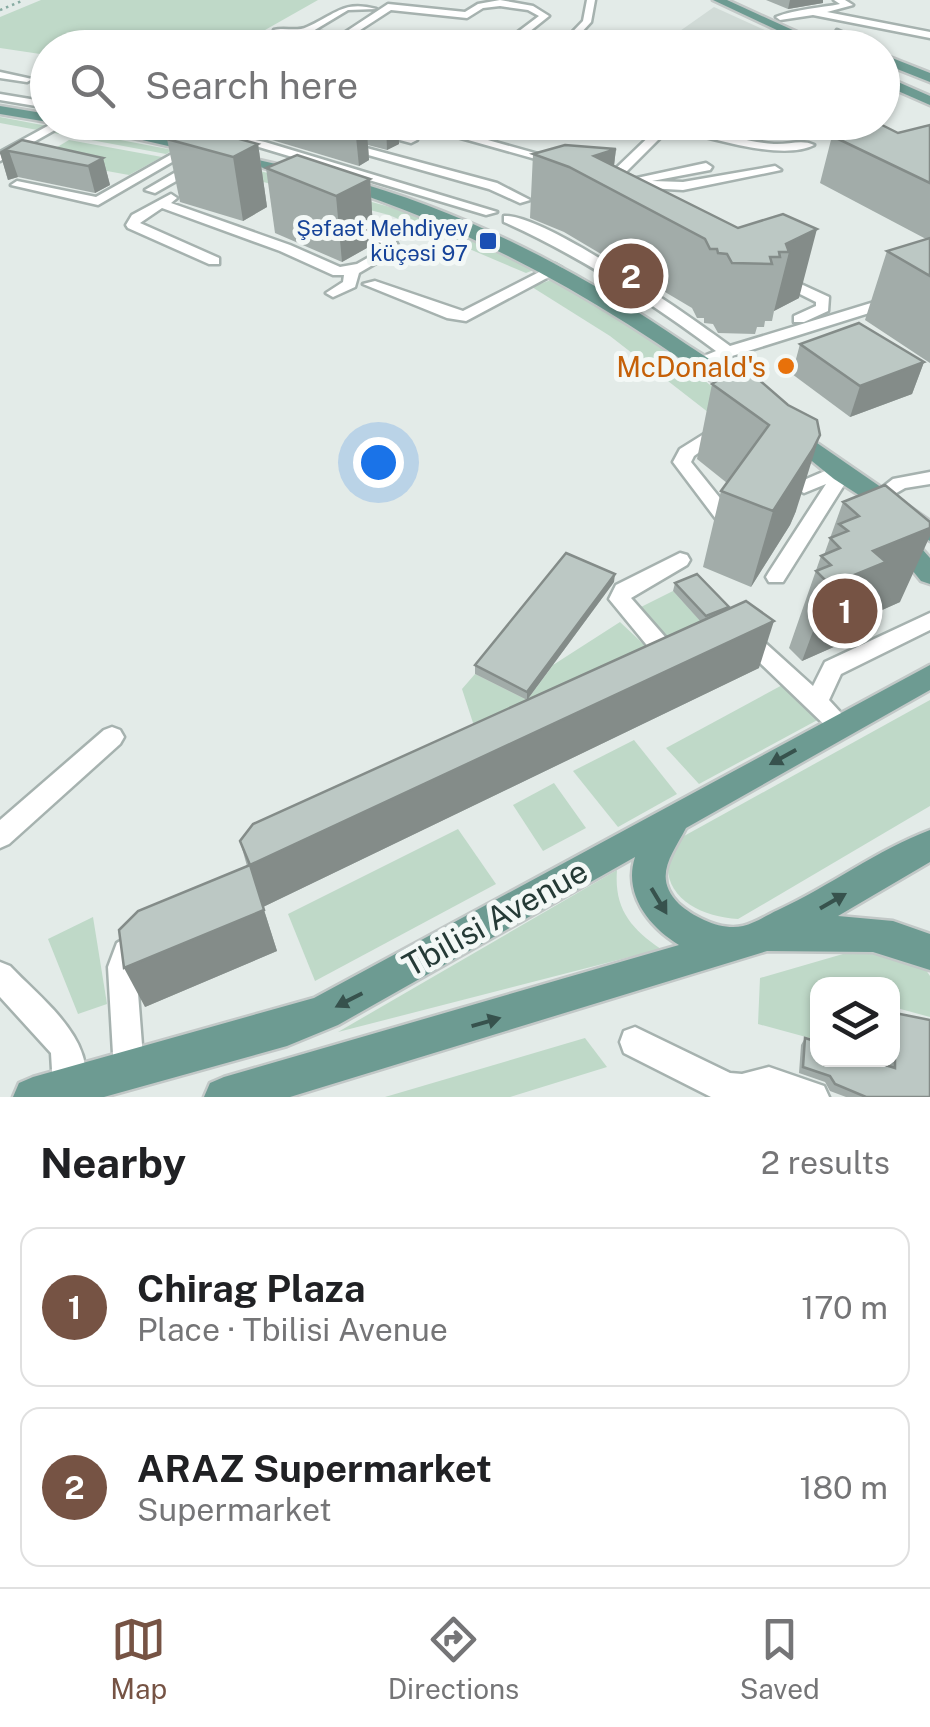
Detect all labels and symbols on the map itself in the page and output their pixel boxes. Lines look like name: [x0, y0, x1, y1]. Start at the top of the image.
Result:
place label: Şəfaət Mehdiyev küçəsi 97: [296, 215, 468, 266]
marker: Şəfaət Mehdiyev küçəsi 97: [477, 230, 499, 252]
pin: 2: [598, 238, 664, 314]
place label: McDonald's: [616, 350, 766, 383]
marker: McDonald's: [775, 355, 797, 377]
your location: [353, 437, 404, 488]
pin: 1: [812, 574, 878, 648]
one-way arrow: [769, 747, 797, 765]
street label: Tbilisi Avenue: [396, 852, 594, 984]
one-way arrow: [650, 887, 667, 915]
one-way arrow: [818, 893, 847, 910]
one-way arrow: [335, 991, 364, 1008]
one-way arrow: [471, 1014, 502, 1029]

